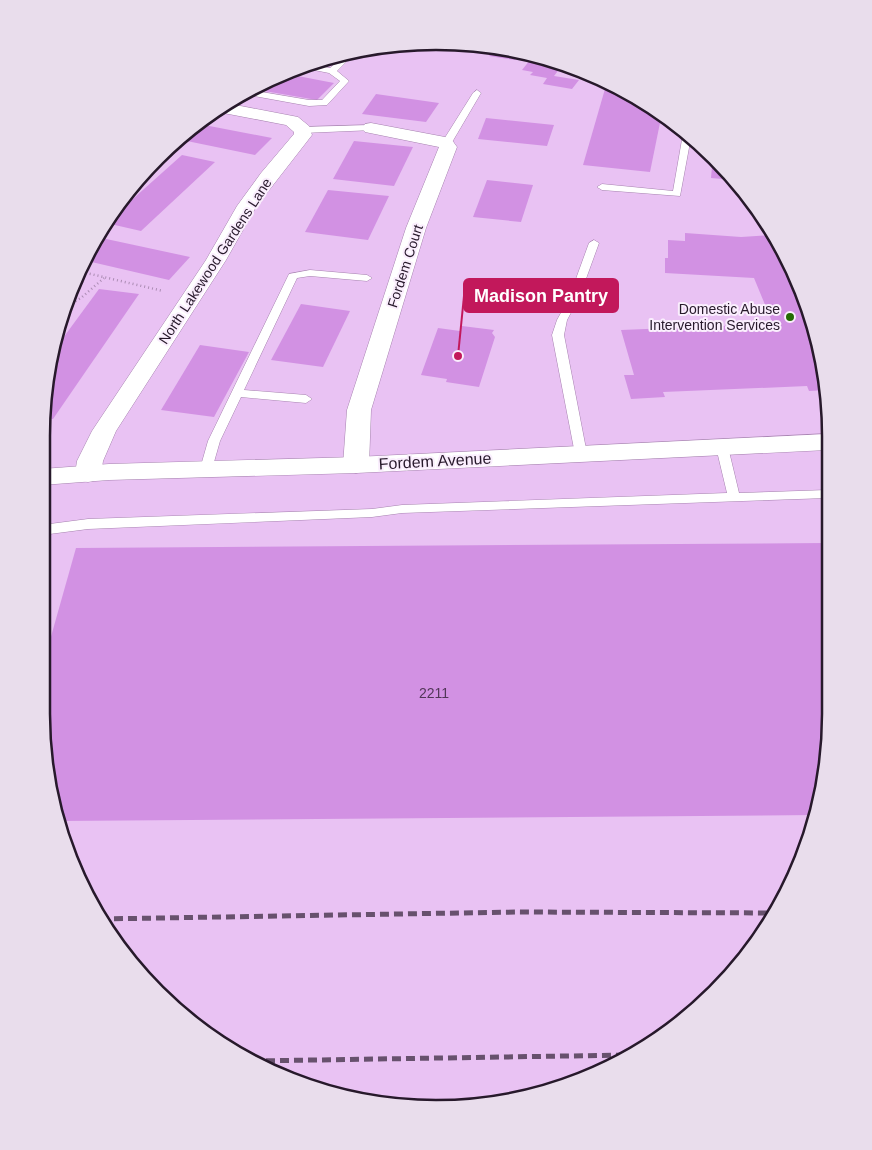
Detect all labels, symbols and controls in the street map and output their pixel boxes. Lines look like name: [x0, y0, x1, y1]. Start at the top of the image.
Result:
street label: North Lakewood Gardens Lane: [155, 175, 275, 347]
street label: Fordem Court: [384, 222, 426, 310]
callout: Madison Pantry: [464, 279, 618, 312]
text: Madison Pantry: [474, 286, 608, 306]
place label: Domestic Abuse Intervention Services: [649, 301, 780, 333]
marker: Domestic Abuse Intervention Services: [784, 311, 796, 323]
street label: Fordem Avenue: [378, 450, 492, 472]
house number: 2211: [419, 685, 449, 701]

